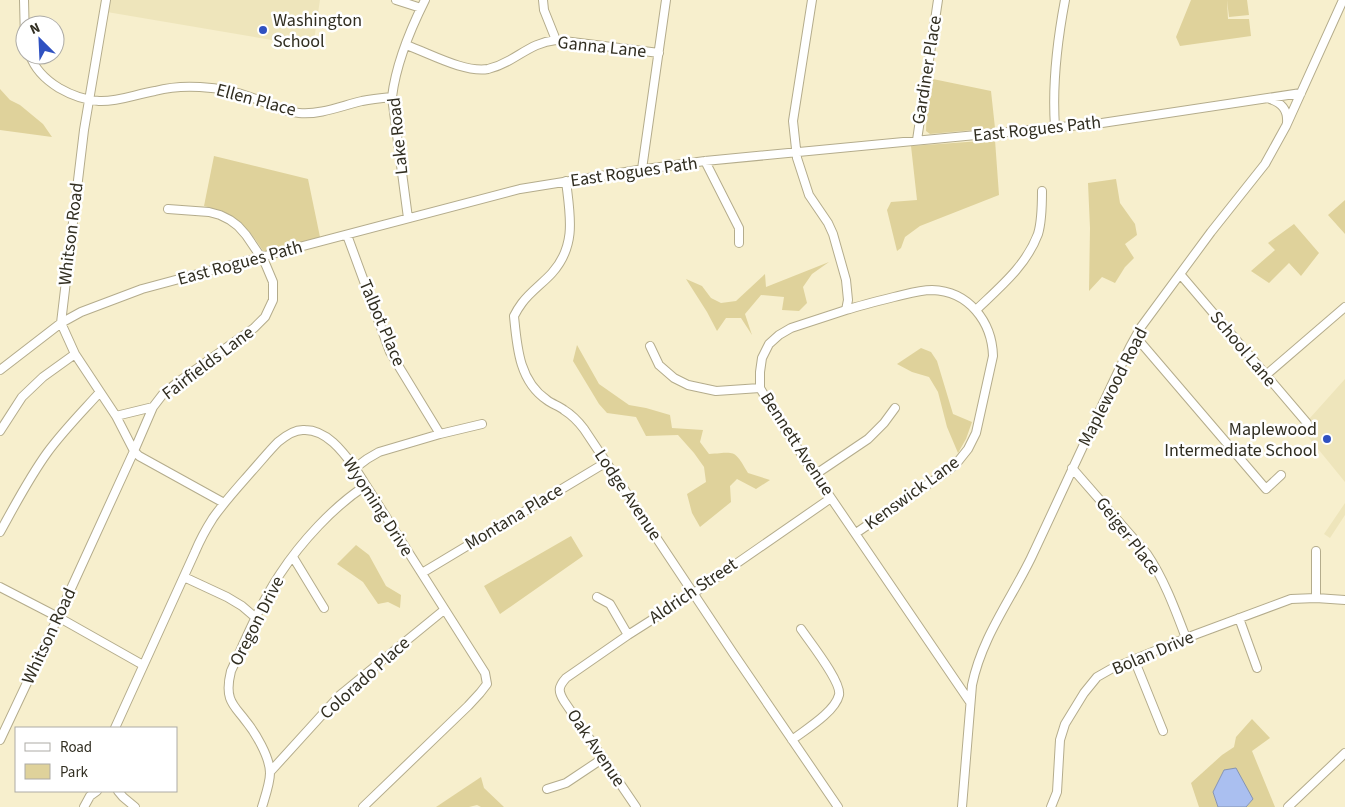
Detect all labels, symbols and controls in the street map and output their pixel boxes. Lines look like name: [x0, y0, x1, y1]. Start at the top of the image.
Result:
place label: Washington School: [273, 8, 362, 54]
street label: Gardiner Place: [906, 14, 948, 126]
north arrow: [15, 15, 65, 65]
text: N: [27, 18, 43, 40]
marker: Washington School: [257, 24, 269, 36]
street label: Ganna Lane: [556, 30, 648, 64]
street label: Ellen Place: [213, 77, 299, 123]
street label: Lake Road: [382, 96, 414, 176]
street label: East Rogues Path: [972, 110, 1102, 148]
street label: East Rogues Path: [569, 151, 699, 193]
street label: Whitson Road: [52, 181, 90, 287]
street label: East Rogues Path: [175, 234, 305, 292]
street label: Talbot Place: [353, 276, 411, 370]
street label: School Lane: [1204, 306, 1282, 392]
street label: Fairfields Lane: [157, 320, 259, 406]
street label: Maplewood Road: [1072, 323, 1154, 451]
street label: Bennett Avenue: [754, 387, 840, 501]
place label: Maplewood Intermediate School: [1164, 417, 1317, 463]
marker: Maplewood Intermediate School: [1321, 433, 1333, 445]
street label: Lodge Avenue: [588, 444, 668, 546]
street label: Kenswick Lane: [860, 450, 964, 536]
street label: Wyoming Drive: [337, 453, 419, 561]
street label: Montana Place: [460, 478, 568, 556]
street label: Geiger Place: [1090, 492, 1166, 580]
street label: Aldrich Street: [644, 552, 742, 630]
street label: Oregon Drive: [224, 572, 290, 670]
street label: Whitson Road: [16, 584, 82, 688]
street label: Bolan Drive: [1108, 625, 1198, 681]
street label: Colorado Place: [315, 631, 415, 725]
street label: Oak Avenue: [561, 704, 631, 792]
legend: [15, 727, 178, 792]
text: Road: [60, 737, 92, 758]
text: Park: [60, 762, 89, 783]

